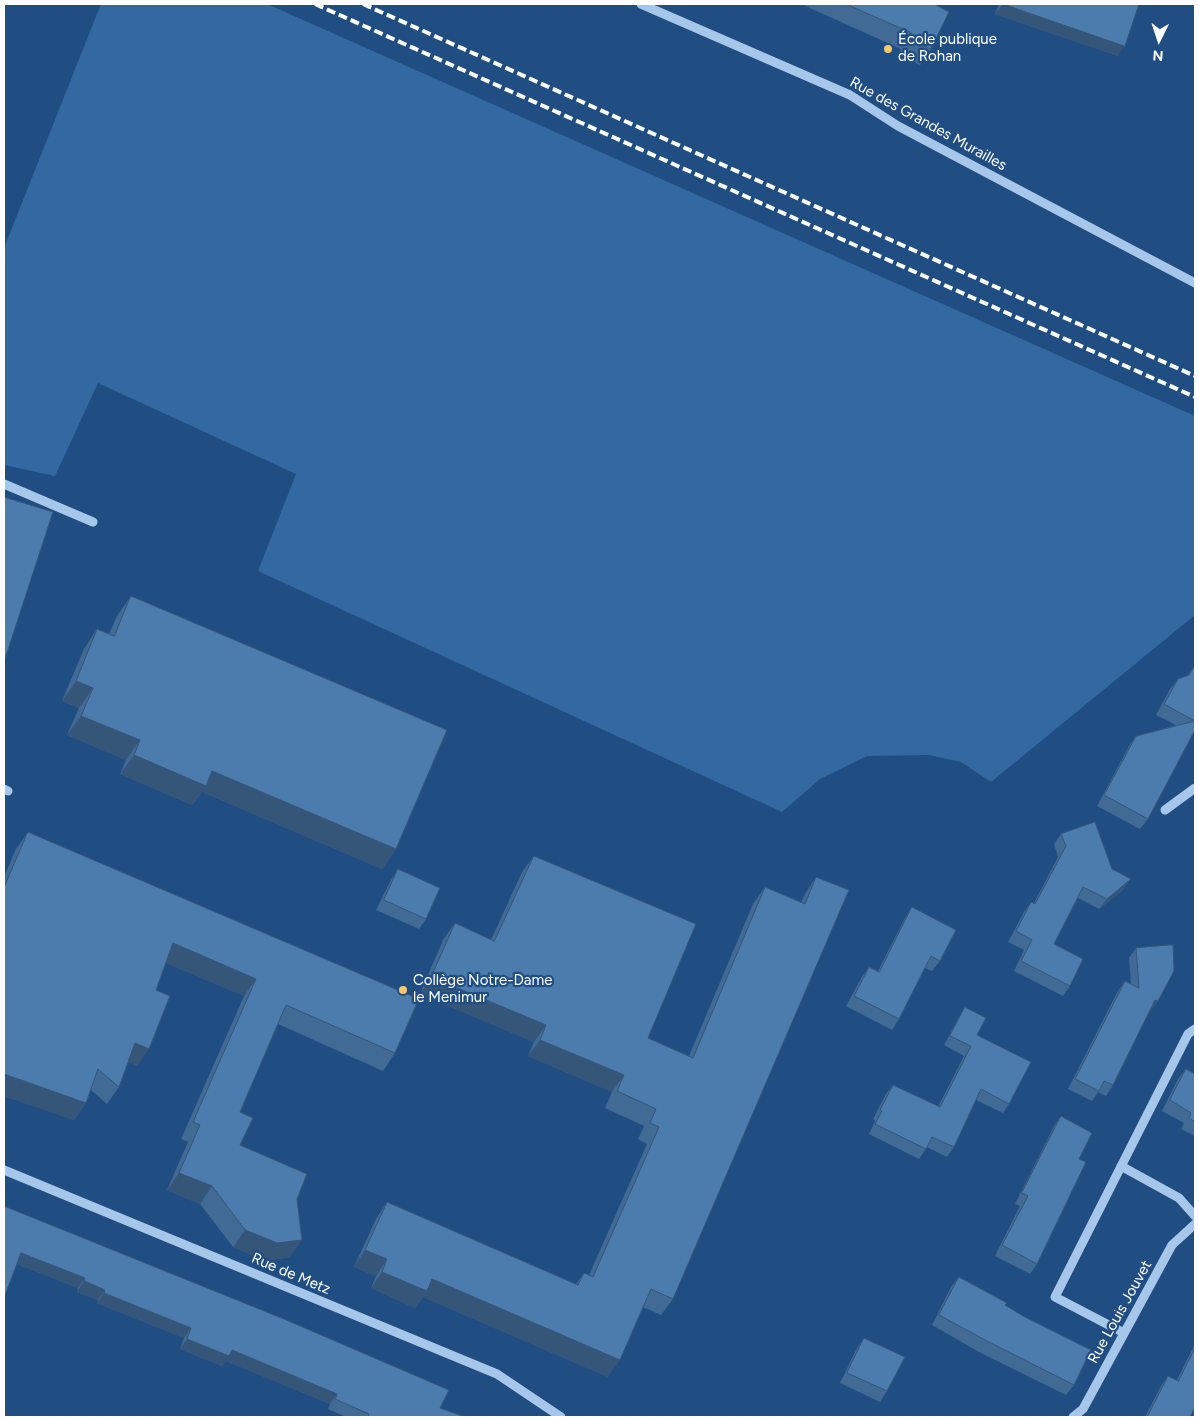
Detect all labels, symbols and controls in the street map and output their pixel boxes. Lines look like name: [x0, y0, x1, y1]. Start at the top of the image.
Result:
north arrow: [1134, 15, 1184, 65]
place label: École publique de Rohan: [898, 31, 997, 66]
marker: École publique de Rohan: [882, 43, 894, 55]
text: N: [1152, 47, 1164, 64]
street label: Rue des Grandes Murailles: [846, 73, 1010, 175]
place label: Collège Notre-Dame le Menimur: [413, 972, 552, 1007]
marker: Collège Notre-Dame le Menimur: [397, 984, 409, 996]
street label: Rue de Metz: [249, 1249, 333, 1299]
street label: Rue Louis Jouvet: [1084, 1257, 1156, 1367]

